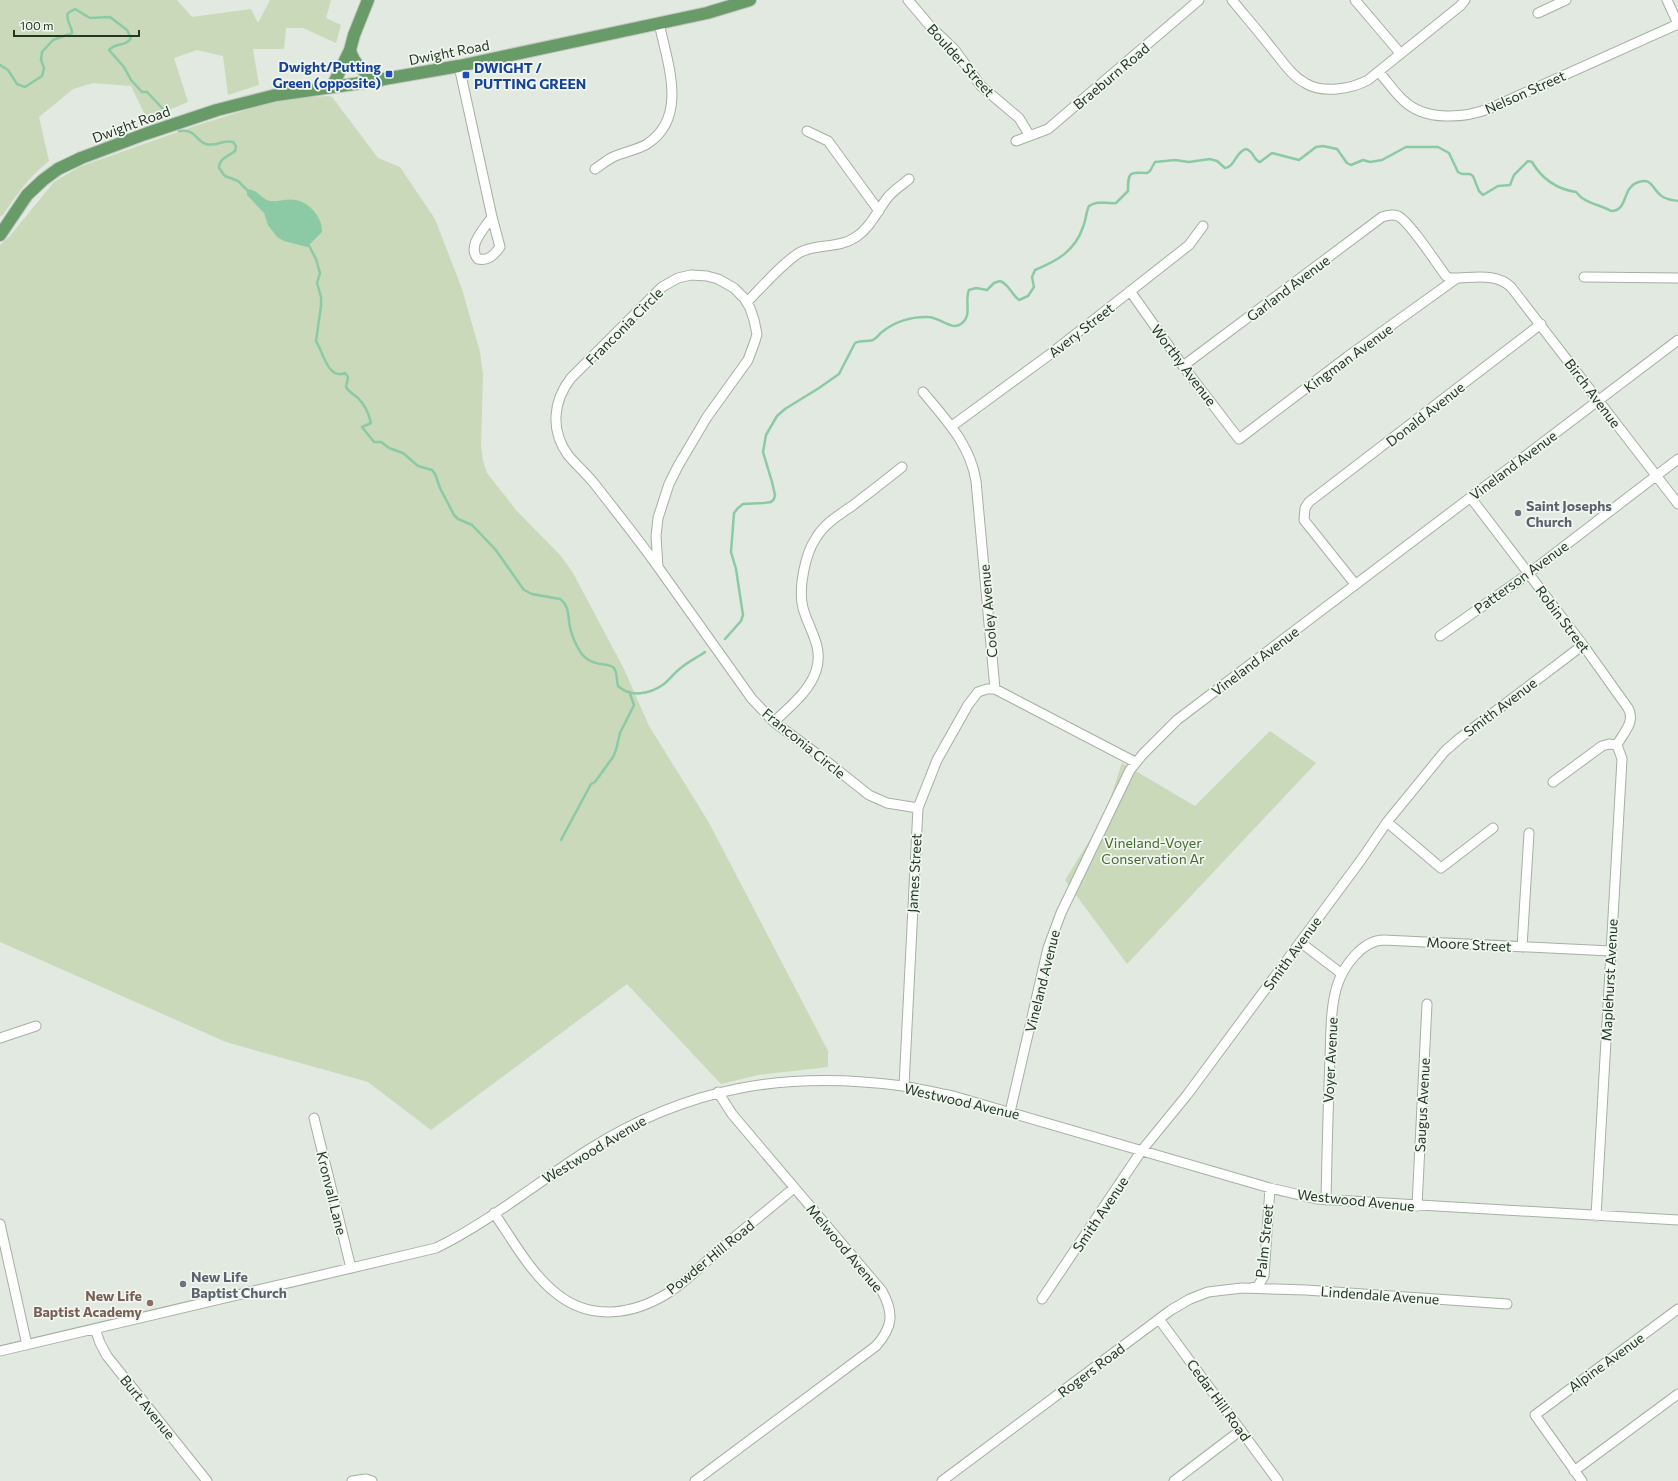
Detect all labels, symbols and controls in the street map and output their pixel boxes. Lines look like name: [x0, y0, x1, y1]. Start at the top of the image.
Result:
scale bar: [14, 12, 139, 38]
text: 100 m: [20, 18, 54, 32]
street label: Boulder Street: [924, 20, 998, 100]
street label: Dwight Road: [407, 36, 491, 68]
street label: Braeburn Road: [1069, 39, 1153, 113]
place label: Dwight/Putting Green (opposite): [272, 58, 381, 91]
place label: DWIGHT / PUTTING GREEN: [474, 59, 586, 92]
street label: Nelson Street: [1482, 67, 1568, 117]
marker: Dwight/Putting Green (opposite): [384, 69, 394, 79]
marker: DWIGHT / PUTTING GREEN: [461, 70, 471, 80]
street label: Dwight Road: [90, 102, 172, 146]
street label: Garland Avenue: [1243, 251, 1333, 325]
street label: Franconia Circle: [582, 284, 666, 368]
street label: Avery Street: [1045, 299, 1117, 361]
street label: Kingman Avenue: [1300, 320, 1396, 396]
street label: Worthy Avenue: [1148, 321, 1220, 409]
street label: Birch Avenue: [1561, 355, 1625, 431]
street label: Donald Avenue: [1382, 378, 1468, 450]
street label: Vineland Avenue: [1466, 427, 1560, 503]
place label: Saint Josephs Church: [1526, 497, 1612, 530]
marker: Saint Josephs Church: [1513, 508, 1523, 518]
street label: Patterson Avenue: [1471, 537, 1571, 617]
street label: Cooley Avenue: [975, 564, 1001, 658]
street label: Robin Street: [1532, 582, 1594, 656]
street label: Vineland Avenue: [1208, 623, 1302, 699]
street label: Smith Avenue: [1460, 674, 1540, 740]
street label: Franconia Circle: [759, 704, 849, 782]
street label: James Street: [903, 833, 925, 913]
park label: Vineland-Voyer Conservation Ar: [1101, 834, 1205, 867]
street label: Smith Avenue: [1260, 913, 1324, 993]
street label: Maplehurst Avenue: [1597, 918, 1621, 1042]
street label: Vineland Avenue: [1021, 928, 1063, 1034]
street label: Moore Street: [1426, 933, 1512, 955]
street label: Voyer Avenue: [1319, 1017, 1341, 1103]
street label: Saugus Avenue: [1411, 1057, 1433, 1153]
street label: Westwood Avenue: [903, 1079, 1021, 1123]
street label: Westwood Avenue: [539, 1111, 649, 1187]
street label: Kronvall Lane: [313, 1149, 351, 1237]
street label: Smith Avenue: [1069, 1173, 1131, 1255]
street label: Westwood Avenue: [1296, 1185, 1416, 1215]
street label: Melwood Avenue: [803, 1201, 887, 1295]
street label: Palm Street: [1252, 1203, 1276, 1279]
street label: Powder Hill Road: [663, 1216, 757, 1298]
place label: New Life Baptist Church: [191, 1268, 287, 1301]
marker: New Life Baptist Church: [178, 1279, 188, 1289]
street label: Lindendale Avenue: [1320, 1282, 1440, 1308]
place label: New Life Baptist Academy: [33, 1287, 142, 1320]
marker: New Life Baptist Academy: [145, 1298, 155, 1308]
street label: Alpine Avenue: [1565, 1329, 1647, 1395]
street label: Rogers Road: [1054, 1339, 1128, 1401]
street label: Cedar Hill Road: [1184, 1356, 1254, 1444]
street label: Burt Avenue: [117, 1372, 179, 1442]

